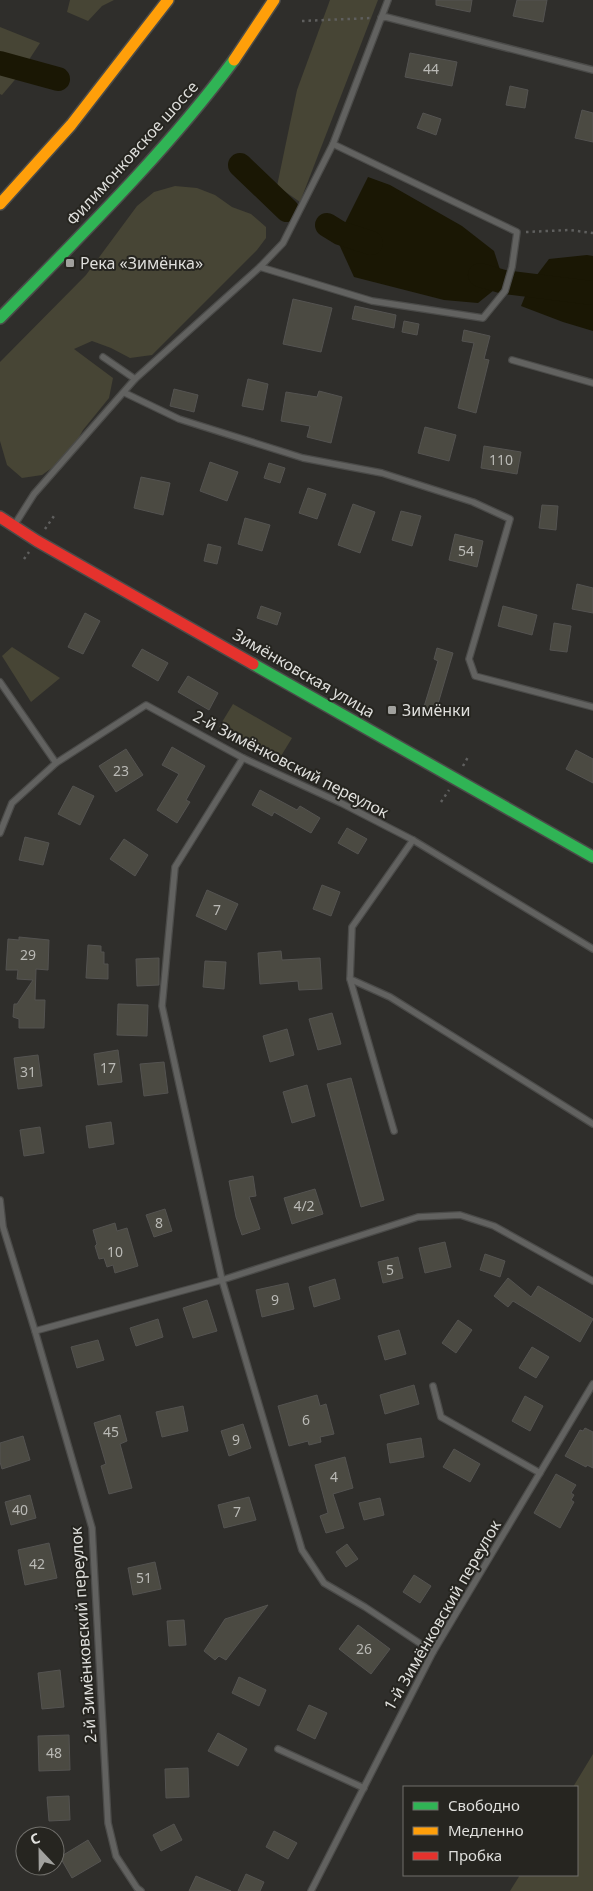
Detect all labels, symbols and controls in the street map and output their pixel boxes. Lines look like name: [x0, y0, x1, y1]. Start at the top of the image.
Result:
house number: 44: [423, 59, 439, 78]
street label: Филимонковское шоссе: [61, 76, 203, 230]
place label: Река «Зимёнка»: [80, 252, 203, 274]
marker: Река «Зимёнка»: [64, 257, 76, 269]
house number: 110: [489, 450, 513, 469]
house number: 54: [458, 541, 474, 560]
street label: Зимёнковская улица: [229, 623, 379, 723]
place label: Зимёнки: [402, 699, 471, 721]
marker: Зимёнки: [386, 704, 398, 716]
street label: 2-й Зимёнковский переулок: [189, 705, 393, 823]
house number: 23: [113, 761, 129, 780]
house number: 7: [213, 900, 221, 919]
house number: 29: [20, 945, 36, 964]
house number: 17: [100, 1058, 116, 1077]
house number: 31: [20, 1062, 36, 1081]
house number: 4/2: [293, 1196, 315, 1215]
house number: 8: [155, 1213, 163, 1232]
house number: 10: [107, 1242, 123, 1261]
house number: 5: [386, 1260, 394, 1279]
house number: 9: [271, 1290, 279, 1309]
house number: 6: [302, 1410, 310, 1429]
house number: 45: [103, 1422, 119, 1441]
house number: 9: [232, 1430, 240, 1449]
house number: 4: [330, 1467, 338, 1486]
house number: 40: [12, 1500, 28, 1519]
house number: 7: [233, 1502, 241, 1521]
street label: 1-й Зимёнковский переулок: [378, 1515, 506, 1714]
street label: 2-й Зимёнковский переулок: [64, 1526, 102, 1744]
house number: 42: [29, 1554, 45, 1573]
house number: 51: [136, 1568, 152, 1587]
house number: 26: [356, 1639, 372, 1658]
house number: 48: [46, 1743, 62, 1762]
legend: [403, 1786, 578, 1876]
text: Свободно: [448, 1795, 520, 1815]
text: Медленно: [448, 1820, 524, 1840]
north arrow: [15, 1826, 65, 1876]
text: С: [27, 1828, 43, 1849]
text: Пробка: [448, 1845, 502, 1865]

